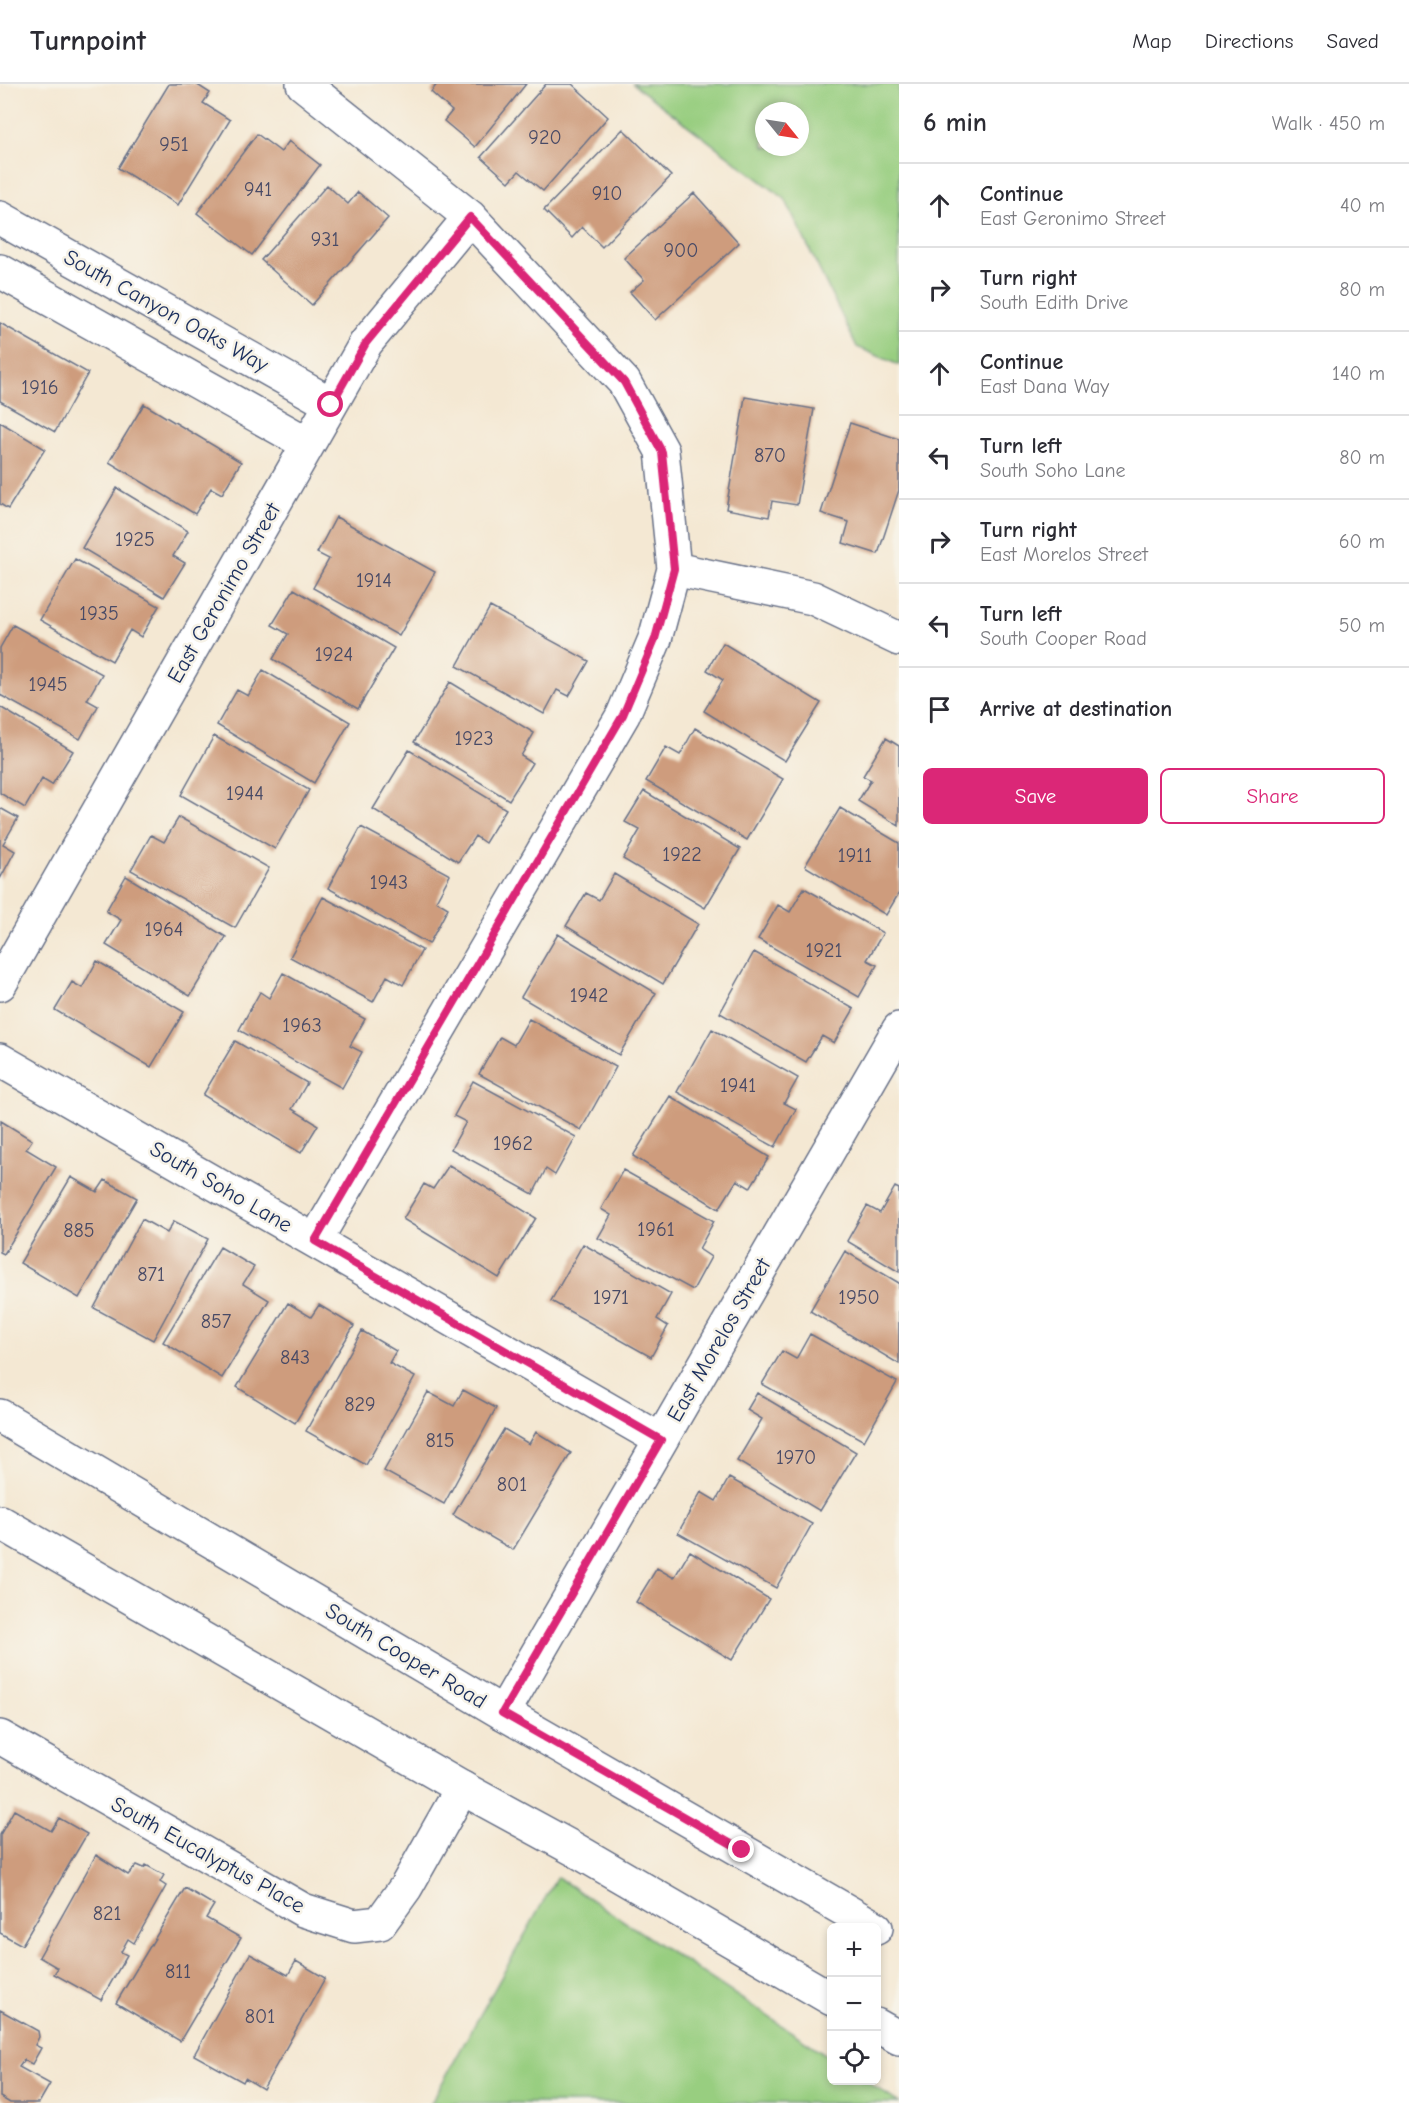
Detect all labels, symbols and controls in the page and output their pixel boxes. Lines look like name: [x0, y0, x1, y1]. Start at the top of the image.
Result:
text: Turnpoint: [30, 25, 146, 57]
text: Map: [1132, 29, 1172, 53]
text: Directions: [1205, 29, 1294, 53]
text: Saved: [1327, 29, 1379, 53]
north arrow: [755, 102, 809, 156]
text: 6 min: [923, 108, 987, 138]
text: Walk · 450 m: [1272, 112, 1385, 135]
house number: 920: [528, 126, 562, 149]
house number: 951: [159, 133, 189, 156]
house number: 941: [244, 178, 272, 201]
text: Continue: [980, 181, 1063, 207]
house number: 910: [592, 182, 622, 205]
icon: ahead: [923, 189, 956, 222]
text: 40 m: [1340, 194, 1385, 217]
text: East Geronimo Street: [980, 207, 1165, 230]
house number: 931: [311, 228, 339, 251]
house number: 900: [664, 239, 698, 262]
street label: South Canyon Oaks Way: [59, 244, 273, 378]
text: Turn right: [980, 265, 1077, 291]
icon: right: [923, 273, 956, 306]
text: 80 m: [1339, 278, 1385, 301]
text: South Edith Drive: [980, 291, 1128, 314]
text: Continue: [980, 349, 1063, 375]
icon: ahead: [923, 357, 956, 390]
text: 140 m: [1332, 362, 1385, 385]
text: East Dana Way: [980, 375, 1109, 398]
house number: 1916: [21, 376, 59, 399]
route start: [317, 391, 343, 417]
text: Turn left: [980, 433, 1062, 459]
icon: left: [923, 441, 956, 474]
house number: 870: [754, 444, 786, 467]
text: 80 m: [1339, 446, 1385, 469]
text: South Soho Lane: [980, 459, 1126, 482]
street label: East Geronimo Street: [162, 498, 287, 688]
text: Turn right: [980, 517, 1077, 543]
icon: right: [923, 525, 956, 558]
house number: 1925: [115, 528, 155, 551]
text: 60 m: [1339, 530, 1385, 553]
text: East Morelos Street: [980, 543, 1148, 566]
house number: 1914: [356, 569, 392, 592]
text: Turn left: [980, 601, 1062, 627]
house number: 1935: [79, 602, 119, 625]
icon: left: [923, 609, 956, 642]
text: 50 m: [1339, 614, 1385, 637]
text: South Cooper Road: [980, 627, 1147, 650]
house number: 1924: [315, 643, 353, 666]
house number: 1945: [28, 673, 68, 696]
icon: arrive: [923, 693, 956, 726]
text: Arrive at destination: [980, 696, 1172, 722]
house number: 1923: [454, 727, 494, 750]
button: Save: [923, 768, 1148, 824]
button: Share: [1160, 768, 1385, 824]
house number: 1944: [226, 782, 264, 805]
house number: 1922: [662, 843, 702, 866]
house number: 1911: [838, 844, 872, 867]
house number: 1943: [370, 871, 408, 894]
house number: 1964: [144, 918, 184, 941]
house number: 1921: [806, 939, 842, 962]
house number: 1942: [570, 984, 608, 1007]
house number: 1963: [282, 1014, 322, 1037]
house number: 1941: [720, 1074, 756, 1097]
house number: 1962: [493, 1132, 533, 1155]
street label: South Soho Lane: [145, 1136, 297, 1238]
house number: 1961: [637, 1218, 675, 1241]
house number: 885: [63, 1219, 95, 1242]
street label: East Morelos Street: [662, 1253, 777, 1426]
house number: 871: [137, 1263, 165, 1286]
house number: 1971: [593, 1286, 629, 1309]
house number: 1950: [838, 1286, 880, 1309]
house number: 857: [201, 1310, 232, 1333]
house number: 843: [280, 1346, 310, 1369]
house number: 829: [344, 1393, 376, 1416]
house number: 815: [425, 1429, 455, 1452]
house number: 1970: [776, 1446, 816, 1469]
house number: 801: [497, 1473, 527, 1496]
street label: South Cooper Road: [321, 1598, 491, 1714]
street label: South Eucalyptus Place: [107, 1791, 309, 1919]
route end: [728, 1836, 754, 1862]
house number: 821: [93, 1902, 121, 1925]
map controls: [827, 1923, 881, 2085]
button: +: [827, 1923, 881, 1977]
house number: 811: [165, 1960, 191, 1983]
button: −: [827, 1977, 881, 2031]
house number: 801: [245, 2005, 275, 2028]
button: locate: [827, 2031, 881, 2085]

